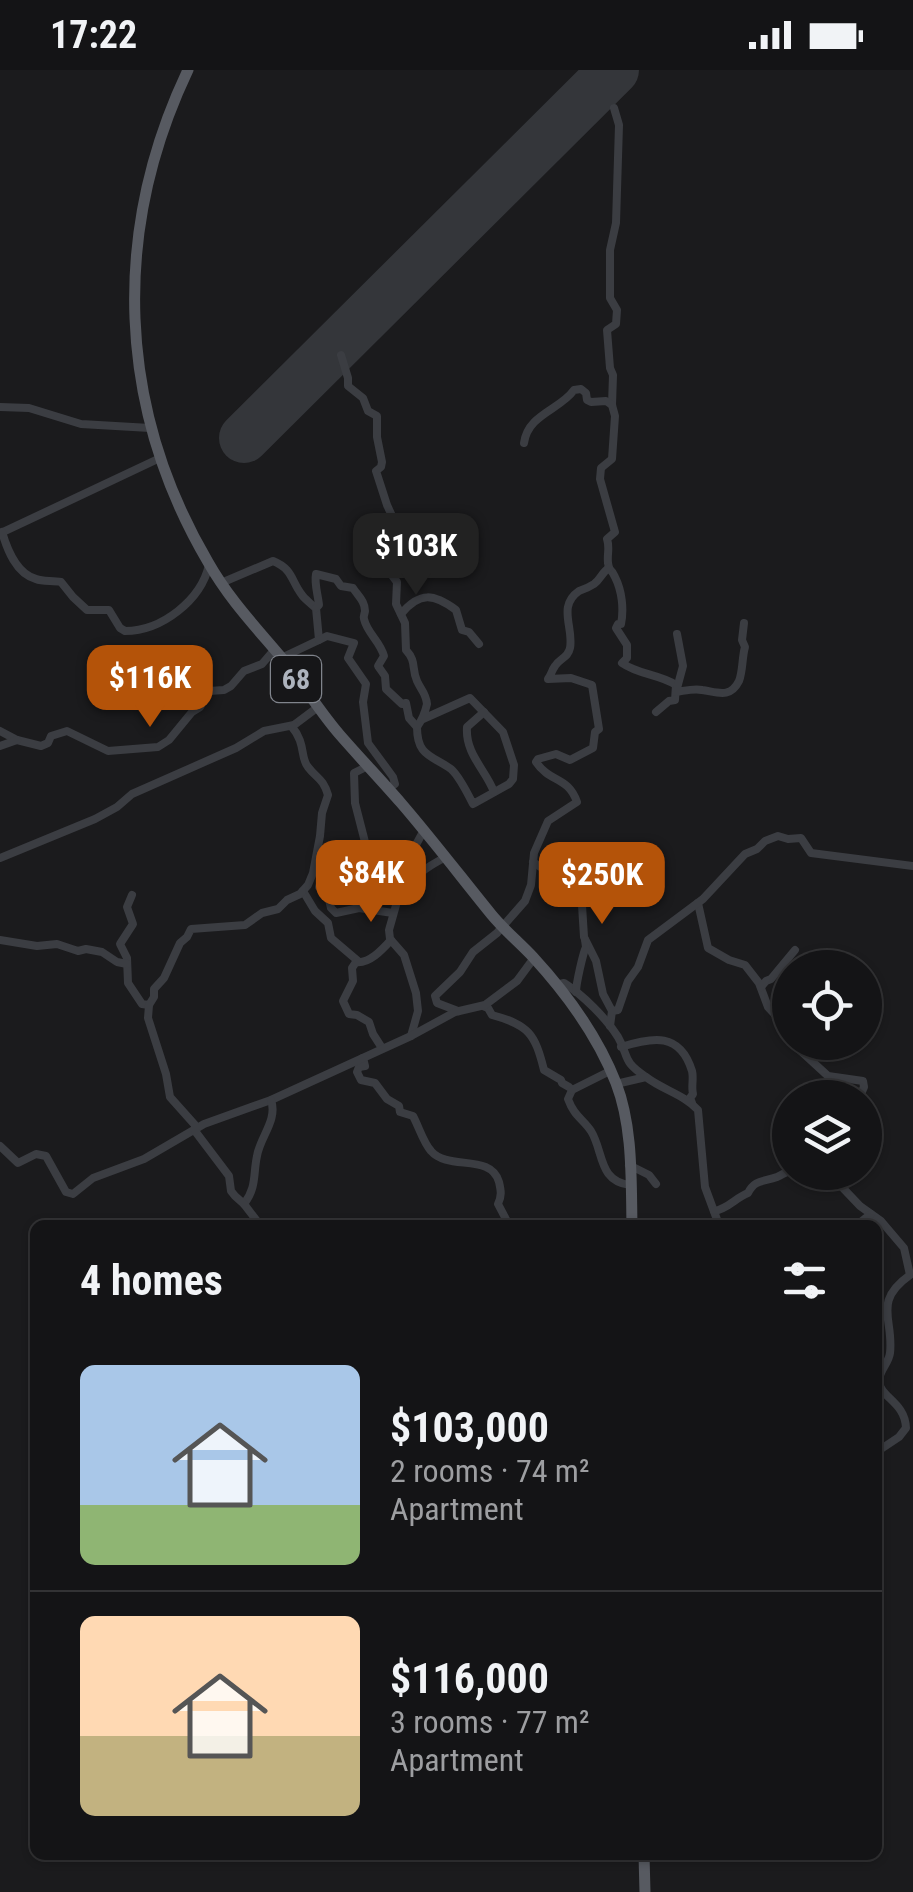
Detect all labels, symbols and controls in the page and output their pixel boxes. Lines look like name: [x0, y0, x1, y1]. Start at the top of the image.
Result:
text: 17:22: [50, 13, 137, 57]
pin: $103K: [346, 513, 486, 598]
text: $103K: [375, 526, 457, 564]
pin: $116K: [80, 645, 220, 730]
road number: 68: [271, 656, 321, 702]
text: $116K: [109, 658, 191, 696]
pin: $84K: [312, 840, 430, 925]
pin: $250K: [532, 842, 672, 927]
text: $84K: [338, 853, 404, 891]
text: $250K: [561, 855, 643, 893]
map controls: [772, 950, 882, 1190]
button: locate: [772, 950, 882, 1060]
button: layers: [772, 1080, 882, 1190]
icon: filters: [777, 1253, 832, 1308]
text: 4 homes: [80, 1256, 223, 1305]
text: $103,000: [390, 1403, 549, 1452]
icon: home: [160, 1405, 280, 1525]
text: 2 rooms · 74 m²: [390, 1452, 589, 1490]
text: Apartment: [390, 1490, 524, 1528]
text: $116,000: [390, 1654, 549, 1703]
icon: home: [160, 1656, 280, 1776]
text: 3 rooms · 77 m²: [390, 1703, 589, 1741]
text: Apartment: [390, 1741, 524, 1779]

